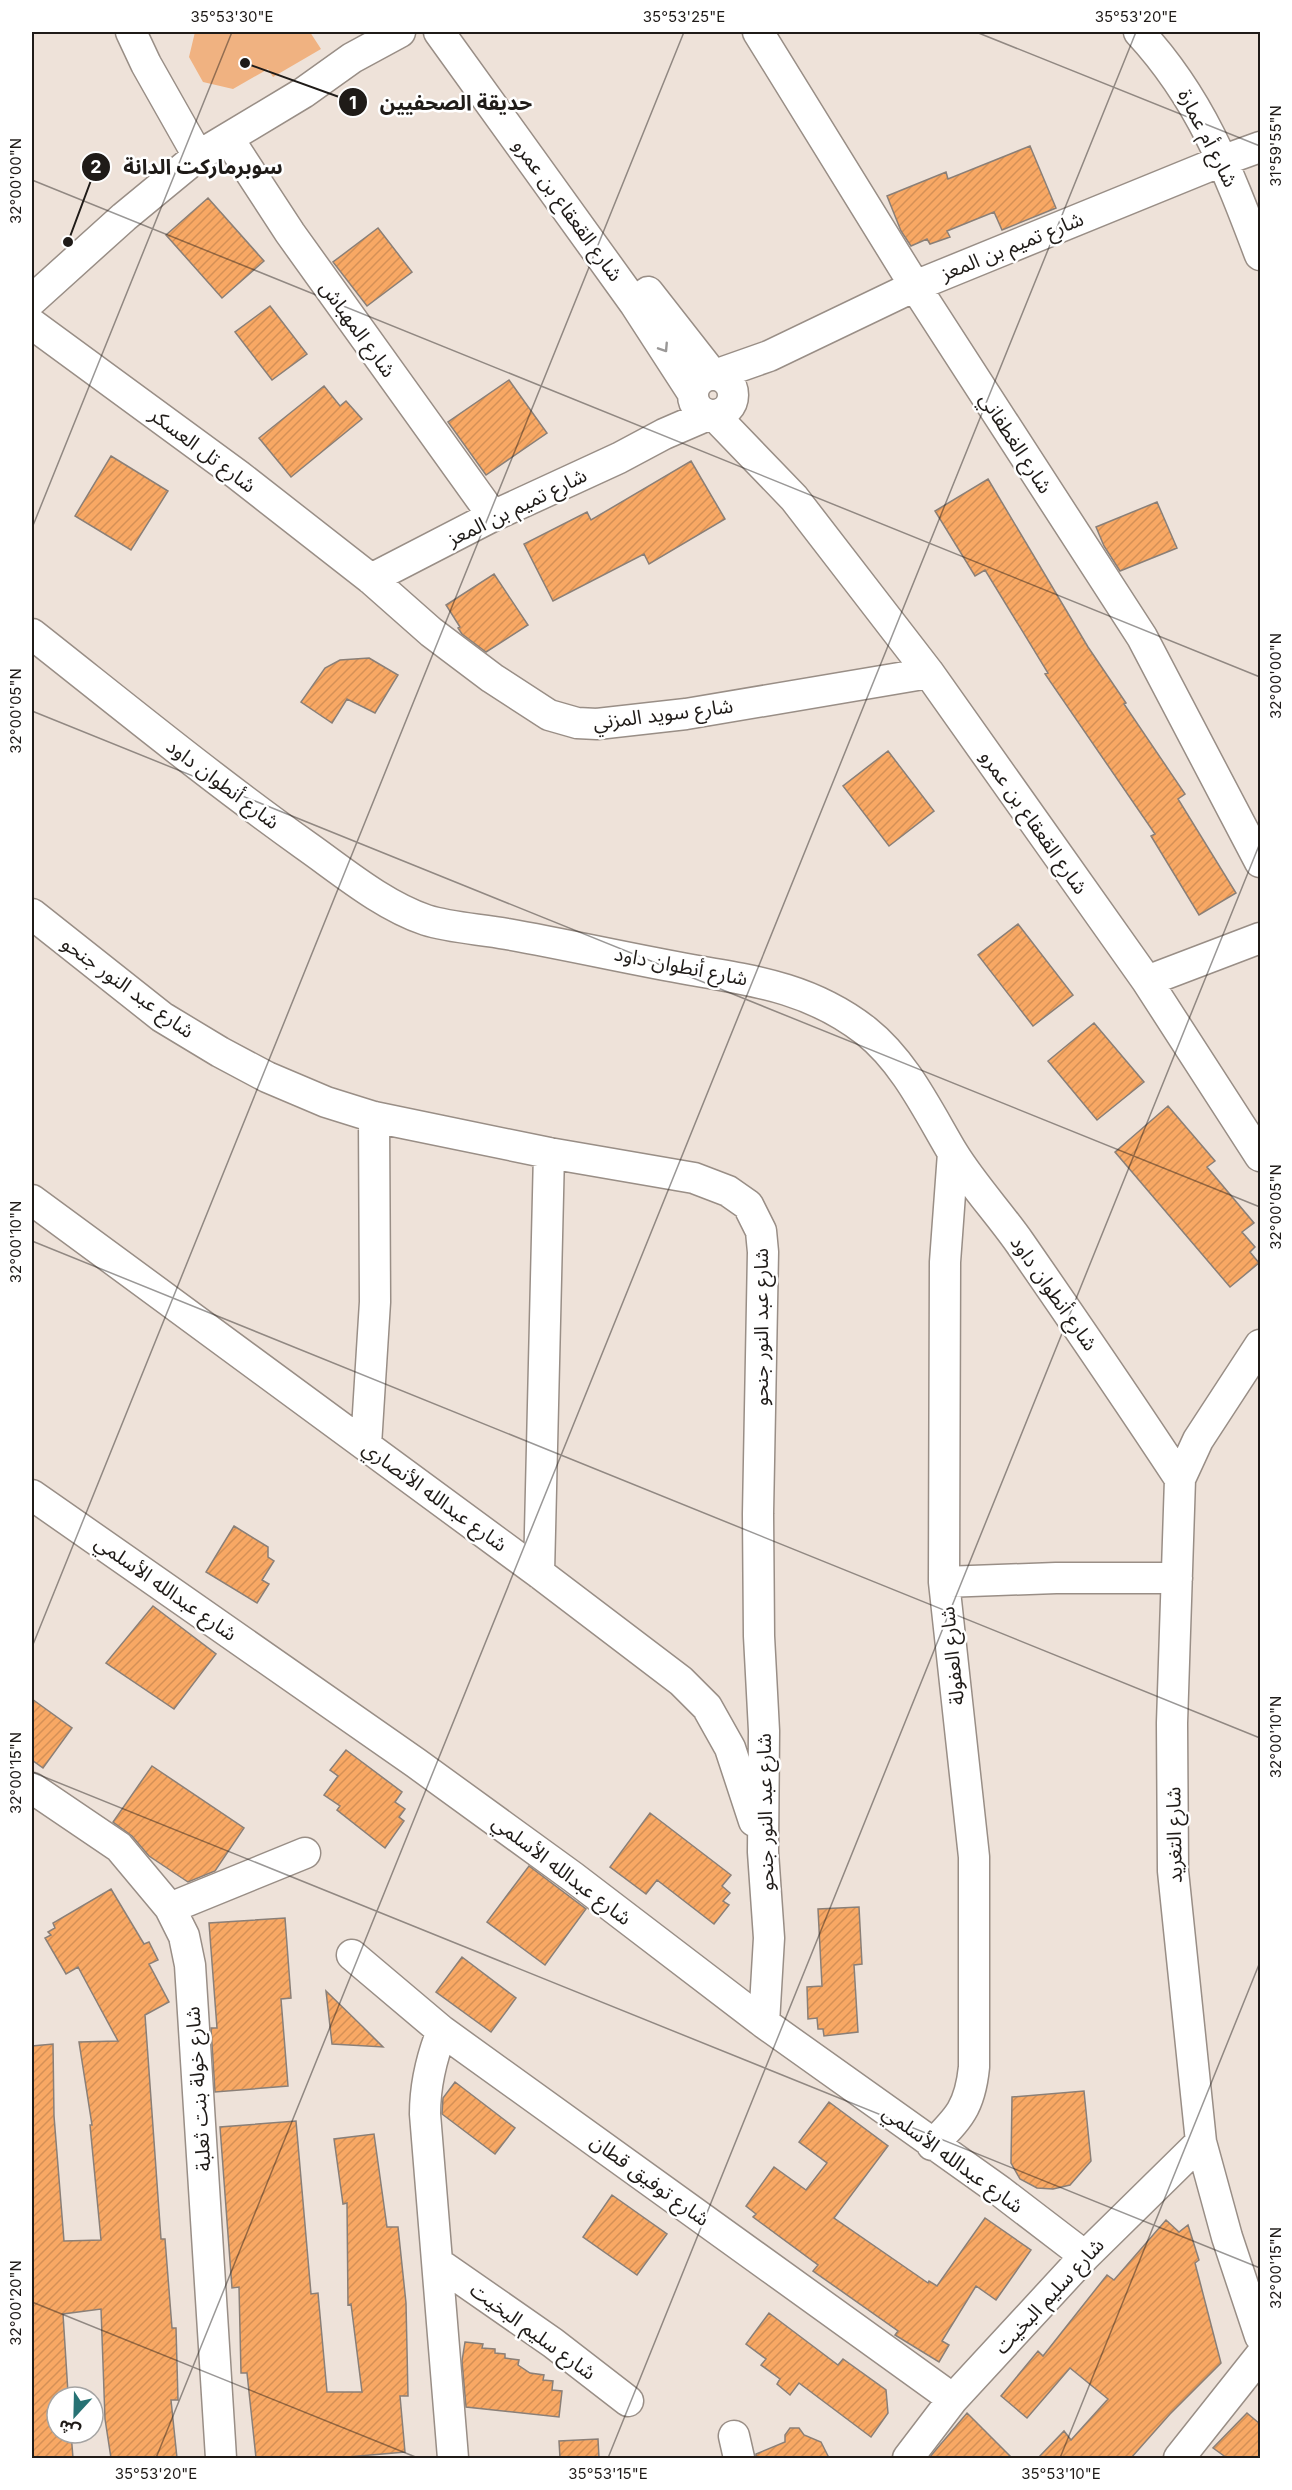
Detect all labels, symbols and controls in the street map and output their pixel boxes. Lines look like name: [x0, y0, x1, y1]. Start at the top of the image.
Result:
text: 35°53'30"E: [191, 7, 273, 26]
text: 35°53'25"E: [643, 7, 725, 26]
text: 35°53'20"E: [1095, 7, 1177, 26]
callout: حديقة الصحفيين: [338, 83, 544, 122]
street label: شارع أم عمارة: [1170, 85, 1243, 192]
text: حديقة الصحفيين: [380, 90, 532, 115]
text: 1: [349, 92, 357, 113]
text: 31°59'55"N: [1266, 105, 1285, 187]
street label: شارع القعقاع بن عمرو: [506, 134, 628, 288]
text: 32°00'00"N: [6, 138, 25, 224]
callout: سوبرماركت الدانة: [81, 148, 295, 187]
text: سوبرماركت الدانة: [123, 154, 283, 179]
text: 2: [90, 156, 102, 177]
street label: شارع تميم بن المعز: [936, 206, 1088, 289]
street label: شارع المهباش: [313, 276, 401, 384]
one-way arrow: [656, 341, 667, 352]
street label: شارع الغطفاني: [972, 388, 1057, 500]
street label: شارع تل العسكر: [143, 402, 261, 500]
street label: شارع تميم بن المعز: [443, 463, 592, 554]
text: 32°00'00"N: [1266, 633, 1285, 719]
text: 32°00'05"N: [6, 668, 25, 754]
street label: شارع سويد المزني: [592, 694, 735, 738]
street label: شارع أنطوان داود: [160, 734, 284, 837]
street label: شارع القعقاع بن عمرو: [973, 745, 1093, 900]
street label: شارع عبد النور جنحو: [55, 931, 199, 1046]
street label: شارع أنطوان داود: [612, 941, 750, 994]
text: 32°00'05"N: [1266, 1164, 1285, 1250]
text: 32°00'10"N: [6, 1201, 25, 1283]
street label: شارع أنطوان داود: [1003, 1231, 1103, 1357]
street label: شارع عبد النور جنحو: [749, 1248, 776, 1406]
street label: شارع عبدالله الأنصاري: [356, 1436, 512, 1559]
street label: شارع عبدالله الأسلمي: [88, 1530, 242, 1649]
street label: شارع العفولة: [935, 1605, 972, 1707]
text: 32°00'10"N: [1266, 1696, 1285, 1778]
text: 32°00'15"N: [6, 1732, 25, 1814]
street label: شارع عبد النور جنحو: [752, 1733, 781, 1891]
street label: شارع التغريد: [1161, 1787, 1190, 1883]
street label: شارع عبدالله الأسلمي: [486, 1810, 636, 1933]
street label: شارع خولة بنت ثعلبة: [180, 2006, 219, 2172]
street label: شارع عبدالله الأسلمي: [876, 2100, 1028, 2221]
street label: شارع توفيق قطان: [584, 2129, 714, 2234]
text: 32°00'15"N: [1266, 2227, 1285, 2309]
street label: شارع سليم البخيت: [989, 2233, 1111, 2361]
text: 32°00'20"N: [6, 2260, 25, 2346]
street label: شارع سليم البخيت: [464, 2277, 601, 2387]
north arrow: [45, 2385, 105, 2445]
text: ش: [55, 2416, 83, 2442]
text: 35°53'20"E: [115, 2464, 197, 2483]
text: 35°53'15"E: [568, 2464, 648, 2483]
text: 35°53'10"E: [1021, 2464, 1101, 2483]

